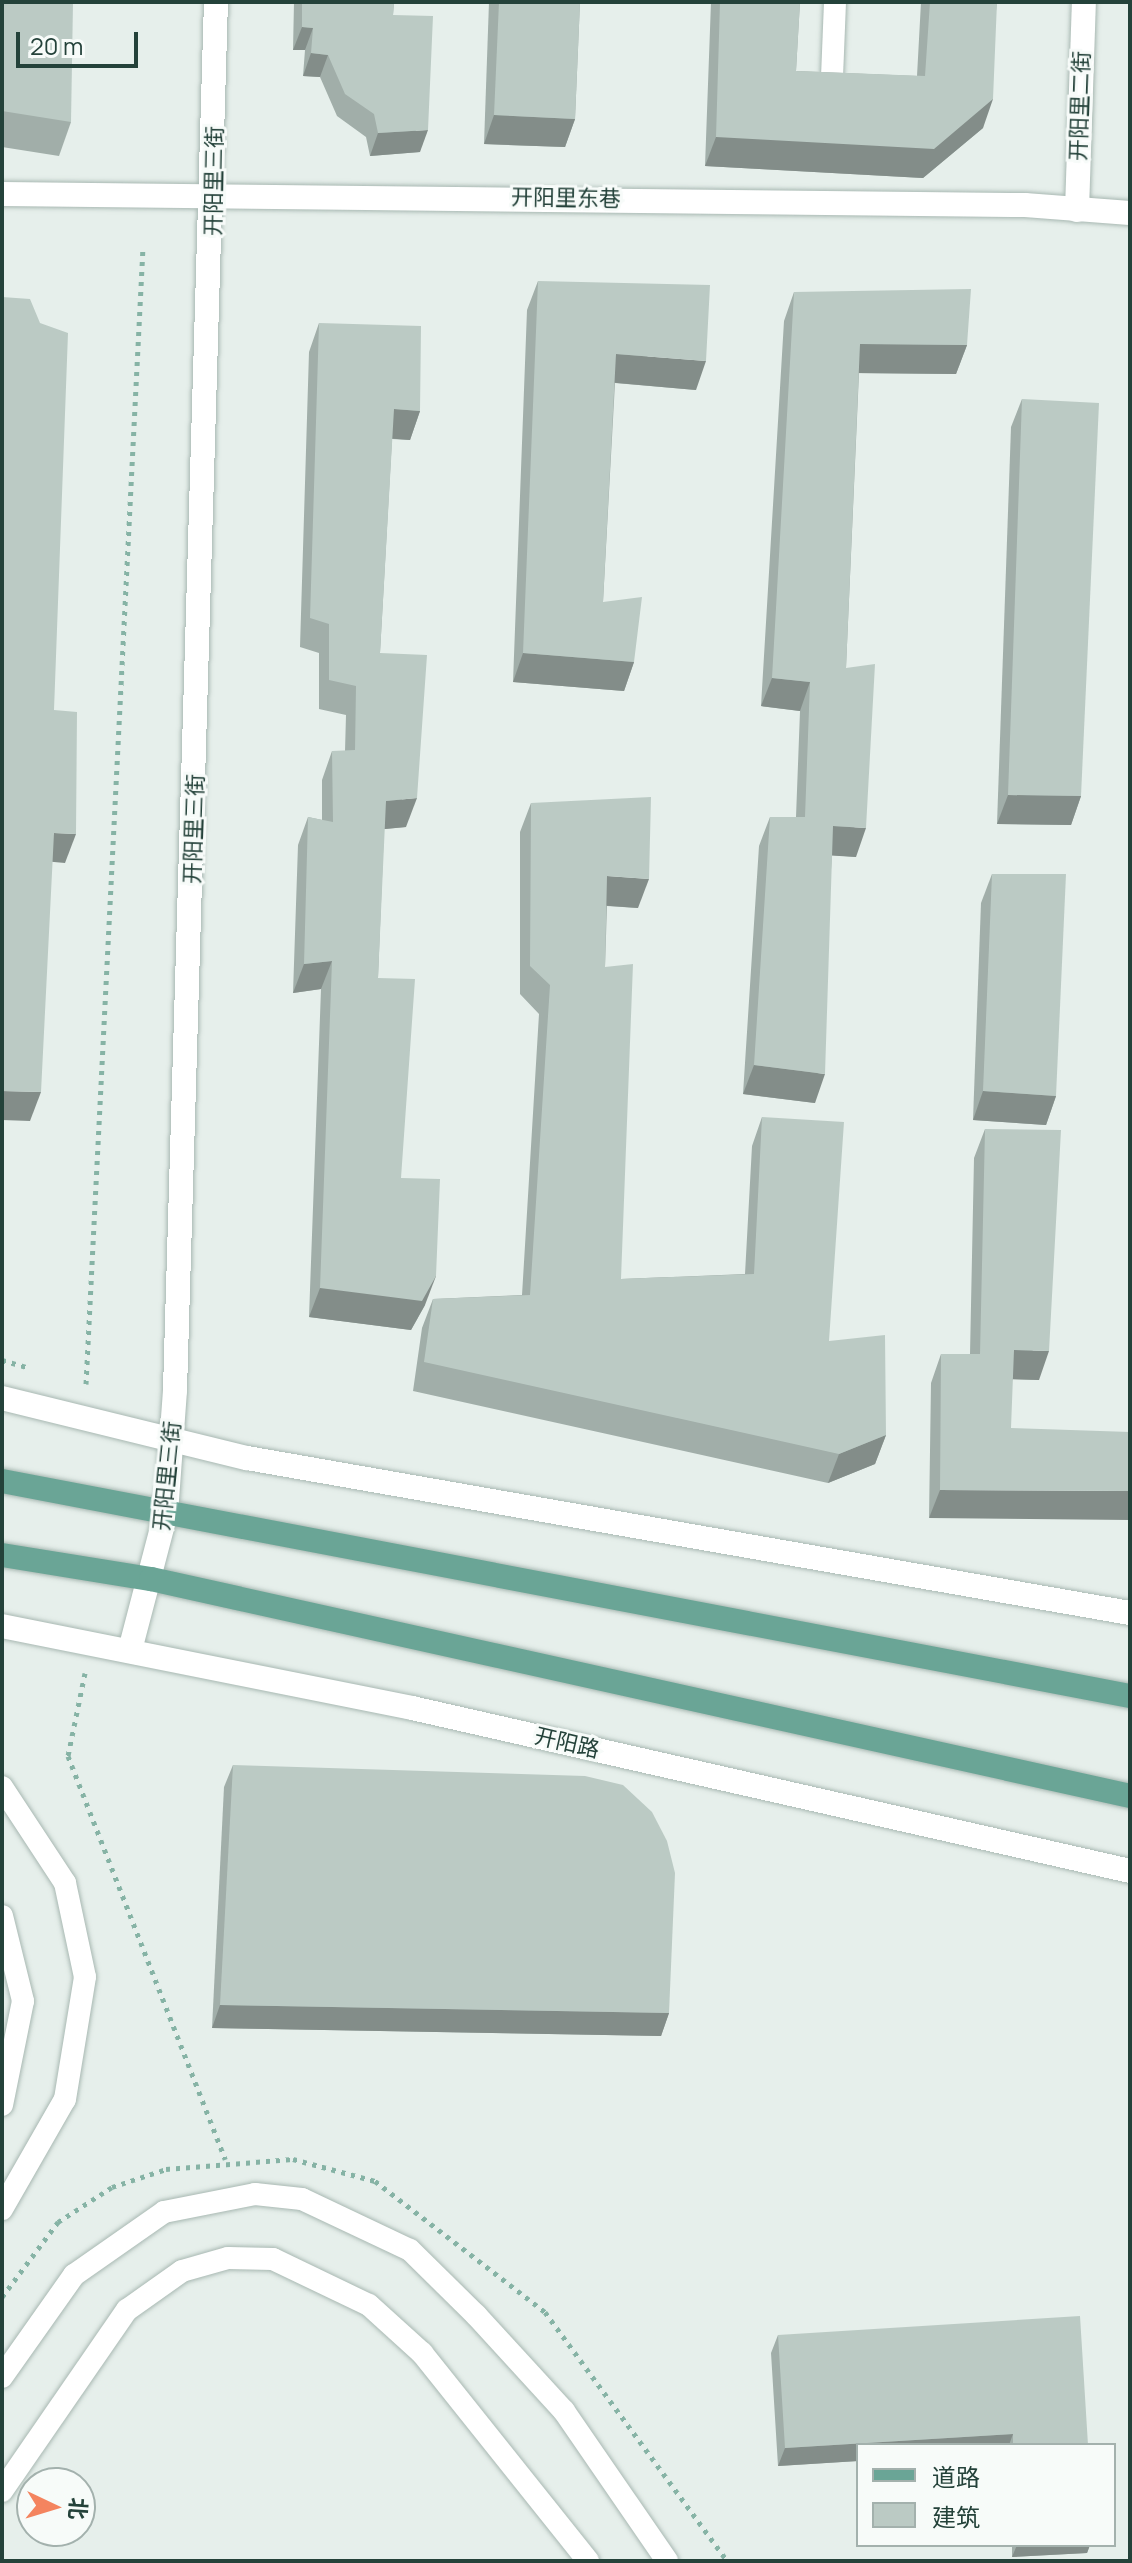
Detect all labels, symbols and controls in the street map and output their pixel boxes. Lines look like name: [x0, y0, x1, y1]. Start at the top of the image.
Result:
scale bar: [20, 16, 142, 66]
text: 20 m: [30, 29, 83, 62]
street label: 开阳里二街: [1065, 51, 1095, 161]
street label: 开阳里三街: [200, 126, 228, 236]
street label: 开阳里东巷: [511, 184, 621, 212]
street label: 开阳里三街: [179, 774, 209, 884]
street label: 开阳里三街: [148, 1420, 186, 1532]
street label: 开阳路: [532, 1723, 602, 1763]
legend: [856, 2443, 1116, 2547]
text: 道路: [932, 2460, 980, 2493]
north arrow: [16, 2467, 96, 2547]
text: 北: [62, 2496, 94, 2521]
text: 建筑: [932, 2500, 980, 2533]

